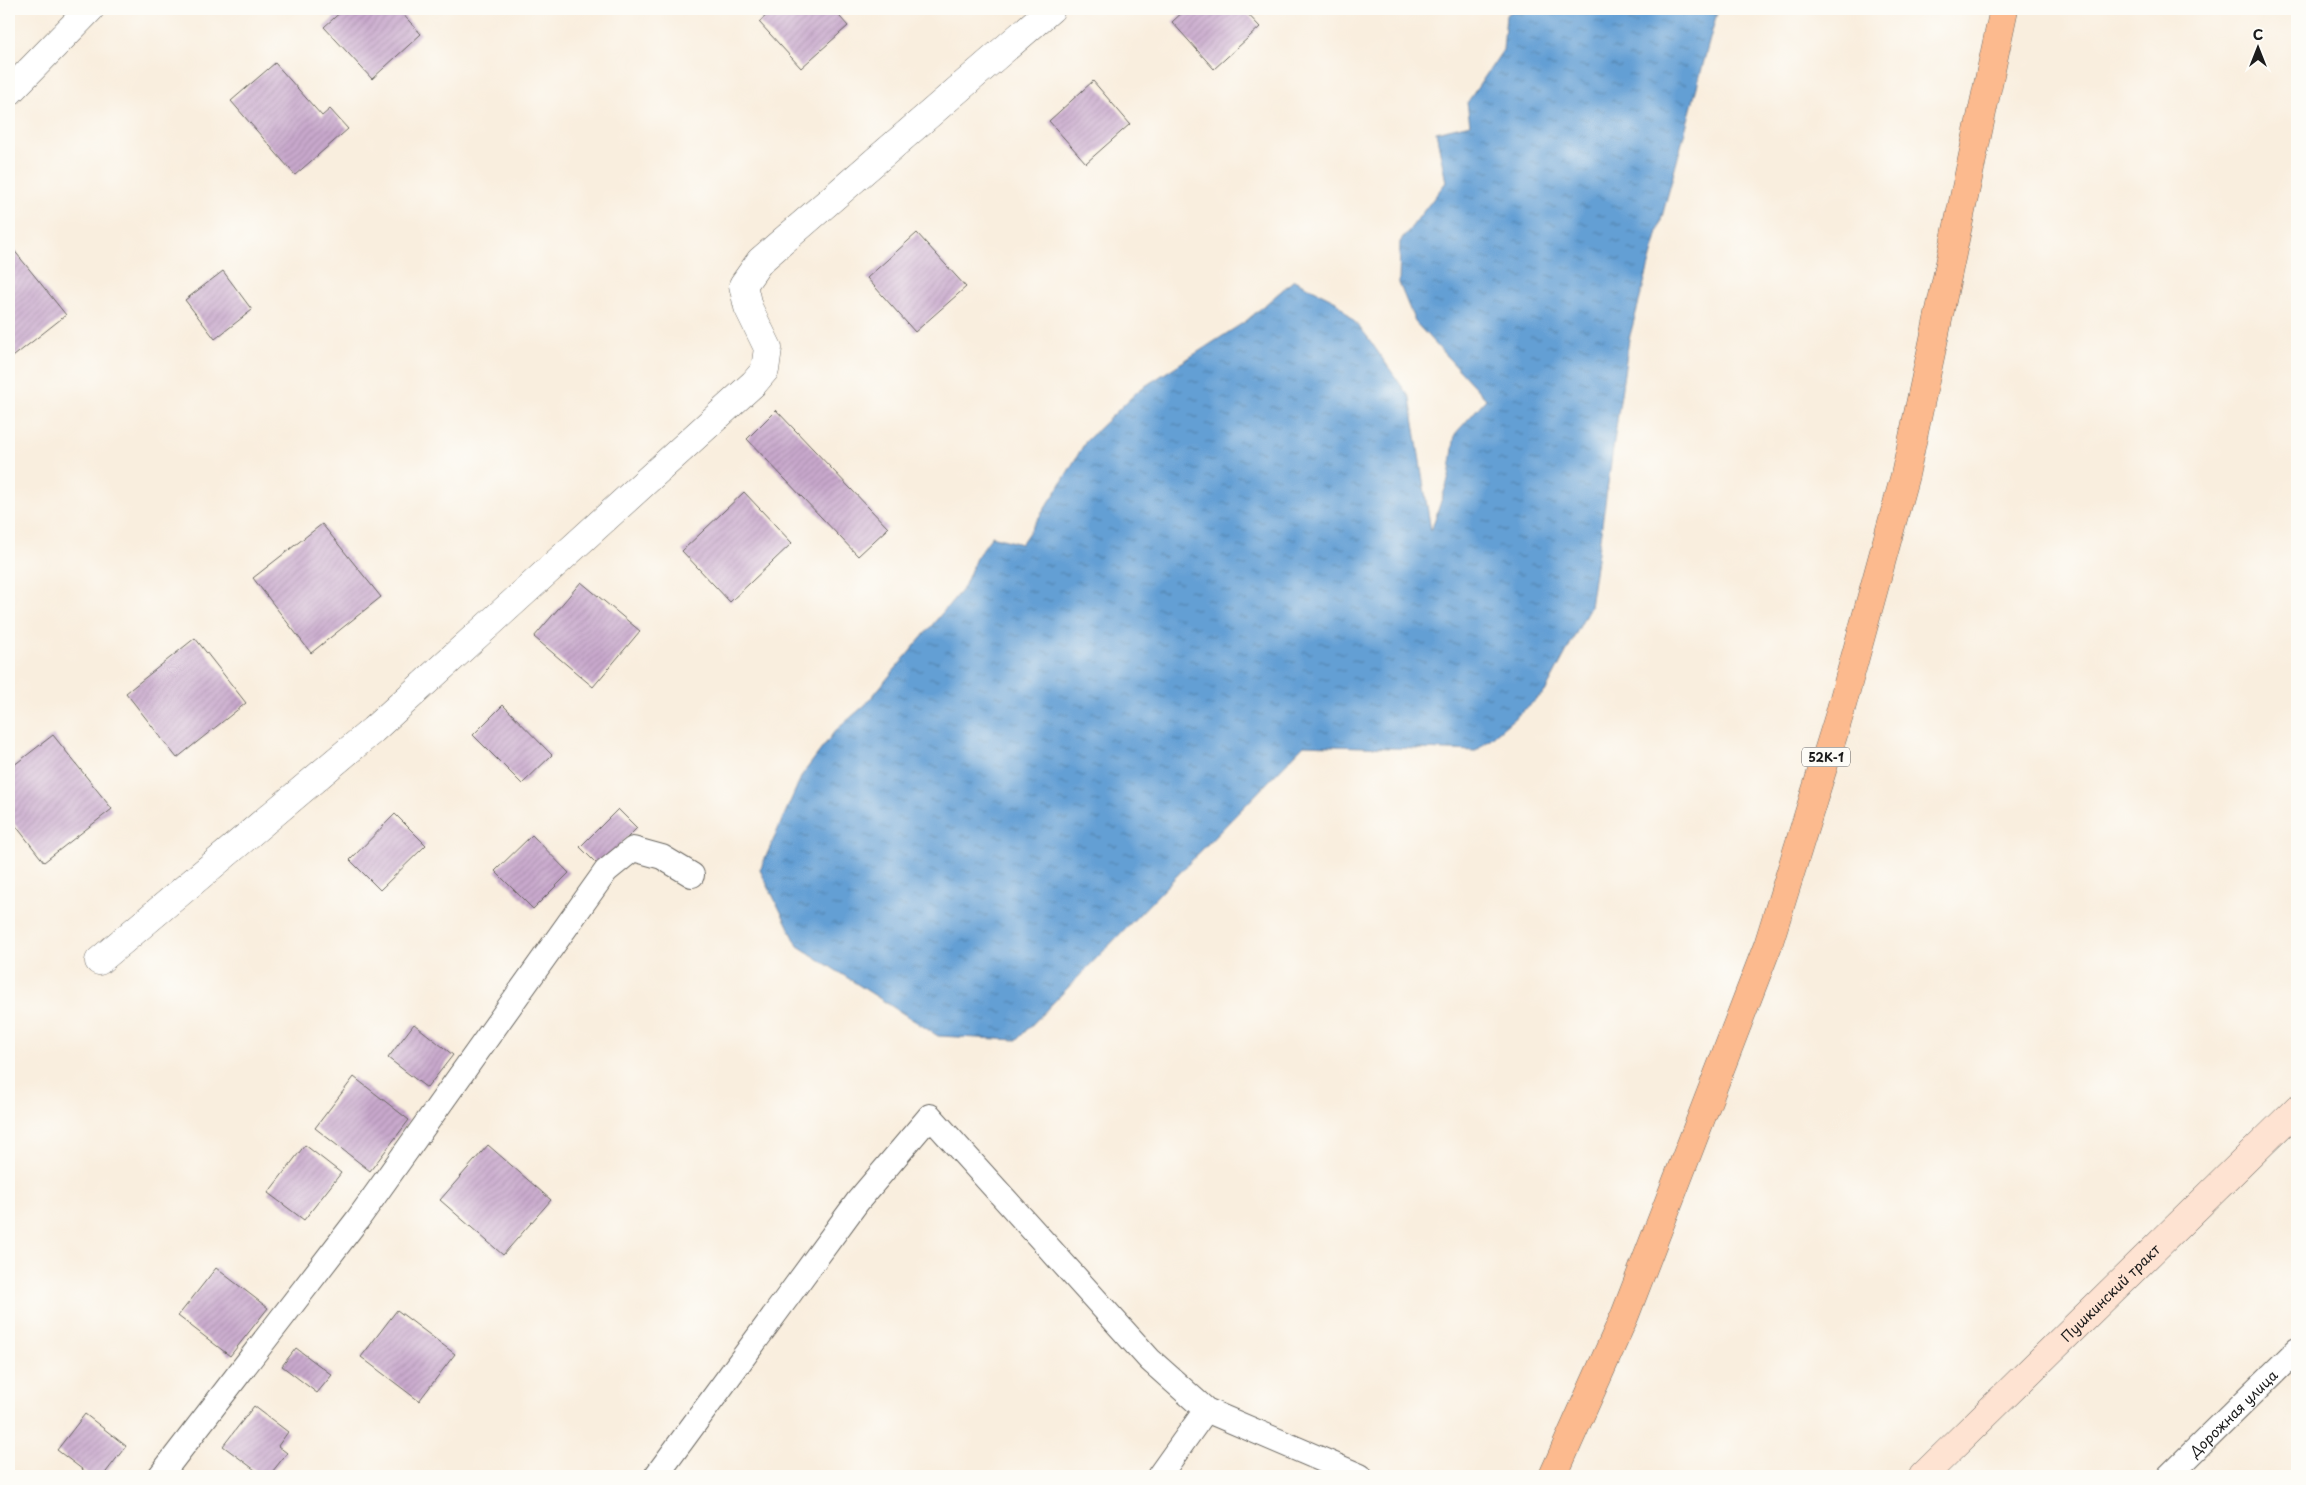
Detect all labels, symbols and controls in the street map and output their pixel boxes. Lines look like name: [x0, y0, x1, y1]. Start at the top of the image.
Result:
north arrow: [2234, 22, 2284, 72]
text: С: [2253, 24, 2263, 45]
road number: 52К-1: [1802, 748, 1850, 766]
street label: Пушкинский тракт: [2056, 1239, 2165, 1346]
street label: Дорожная улица: [2184, 1364, 2282, 1462]

